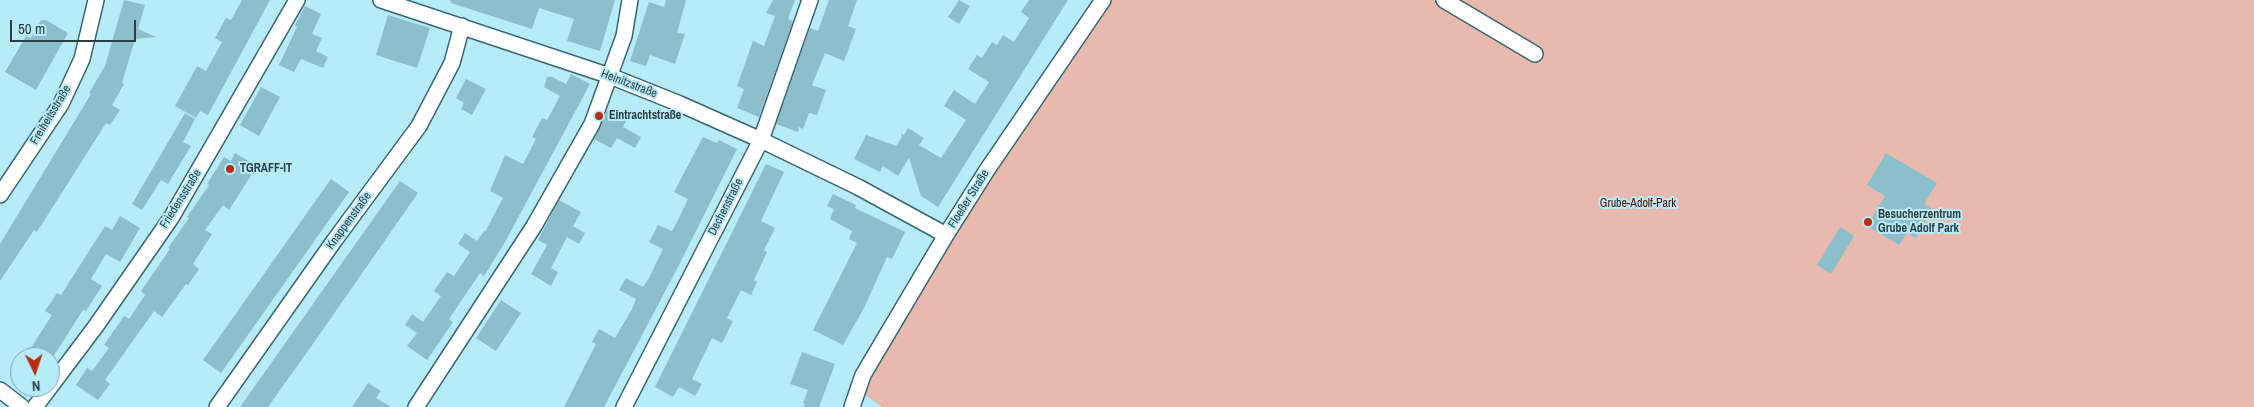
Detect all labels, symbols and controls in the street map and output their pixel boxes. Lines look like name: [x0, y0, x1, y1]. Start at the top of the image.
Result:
scale bar: [12, 10, 139, 42]
text: 50 m: [18, 18, 45, 39]
street label: Heinitzstraße: [599, 67, 659, 101]
street label: Freiheitsstraße: [28, 83, 74, 147]
place label: Eintrachtstraße: [609, 109, 681, 123]
marker: Eintrachtstraße: [593, 110, 605, 122]
place label: TGRAFF-IT: [240, 162, 292, 176]
marker: TGRAFF-IT: [224, 163, 236, 175]
street label: Friedensstraße: [157, 167, 205, 231]
street label: Floeßer Straße: [945, 167, 993, 231]
street label: Dechenstraße: [706, 176, 746, 238]
street label: Knappenstraße: [323, 190, 375, 252]
park label: Grube-Adolf-Park: [1600, 197, 1676, 211]
place label: Besucherzentrum Grube Adolf Park: [1878, 208, 1961, 236]
marker: Besucherzentrum Grube Adolf Park: [1862, 216, 1874, 228]
north arrow: [10, 347, 60, 397]
text: N: [31, 377, 41, 395]

